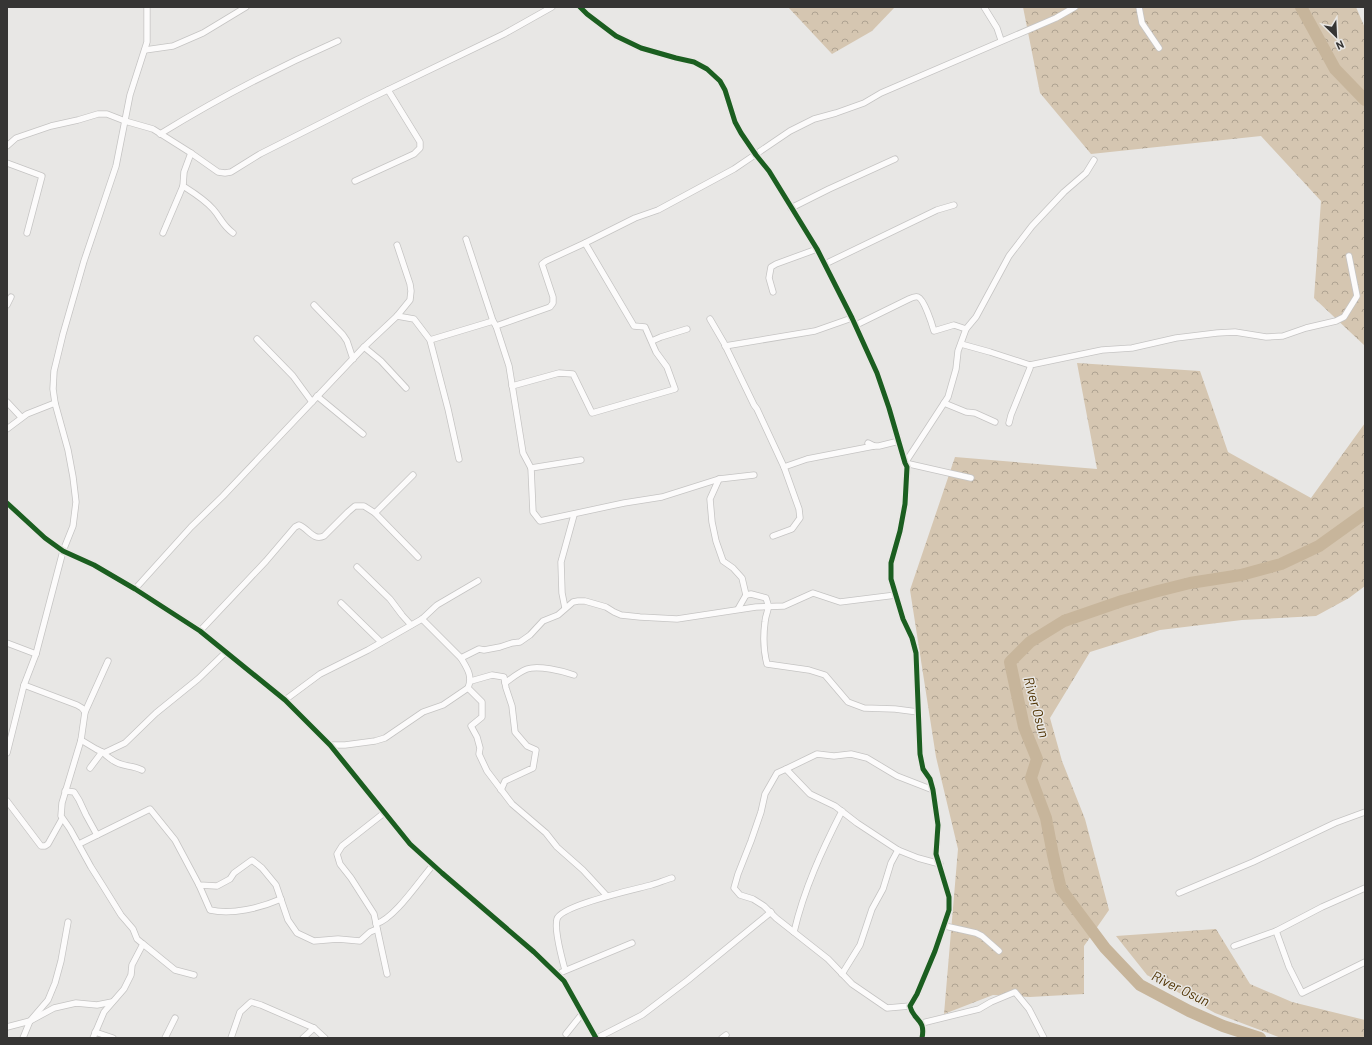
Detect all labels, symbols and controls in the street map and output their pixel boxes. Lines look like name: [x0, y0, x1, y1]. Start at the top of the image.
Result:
north arrow: [1316, 16, 1356, 56]
text: N: [1334, 38, 1346, 53]
water label: River Osun: [1021, 675, 1053, 739]
water label: River Osun: [1149, 967, 1213, 1009]

